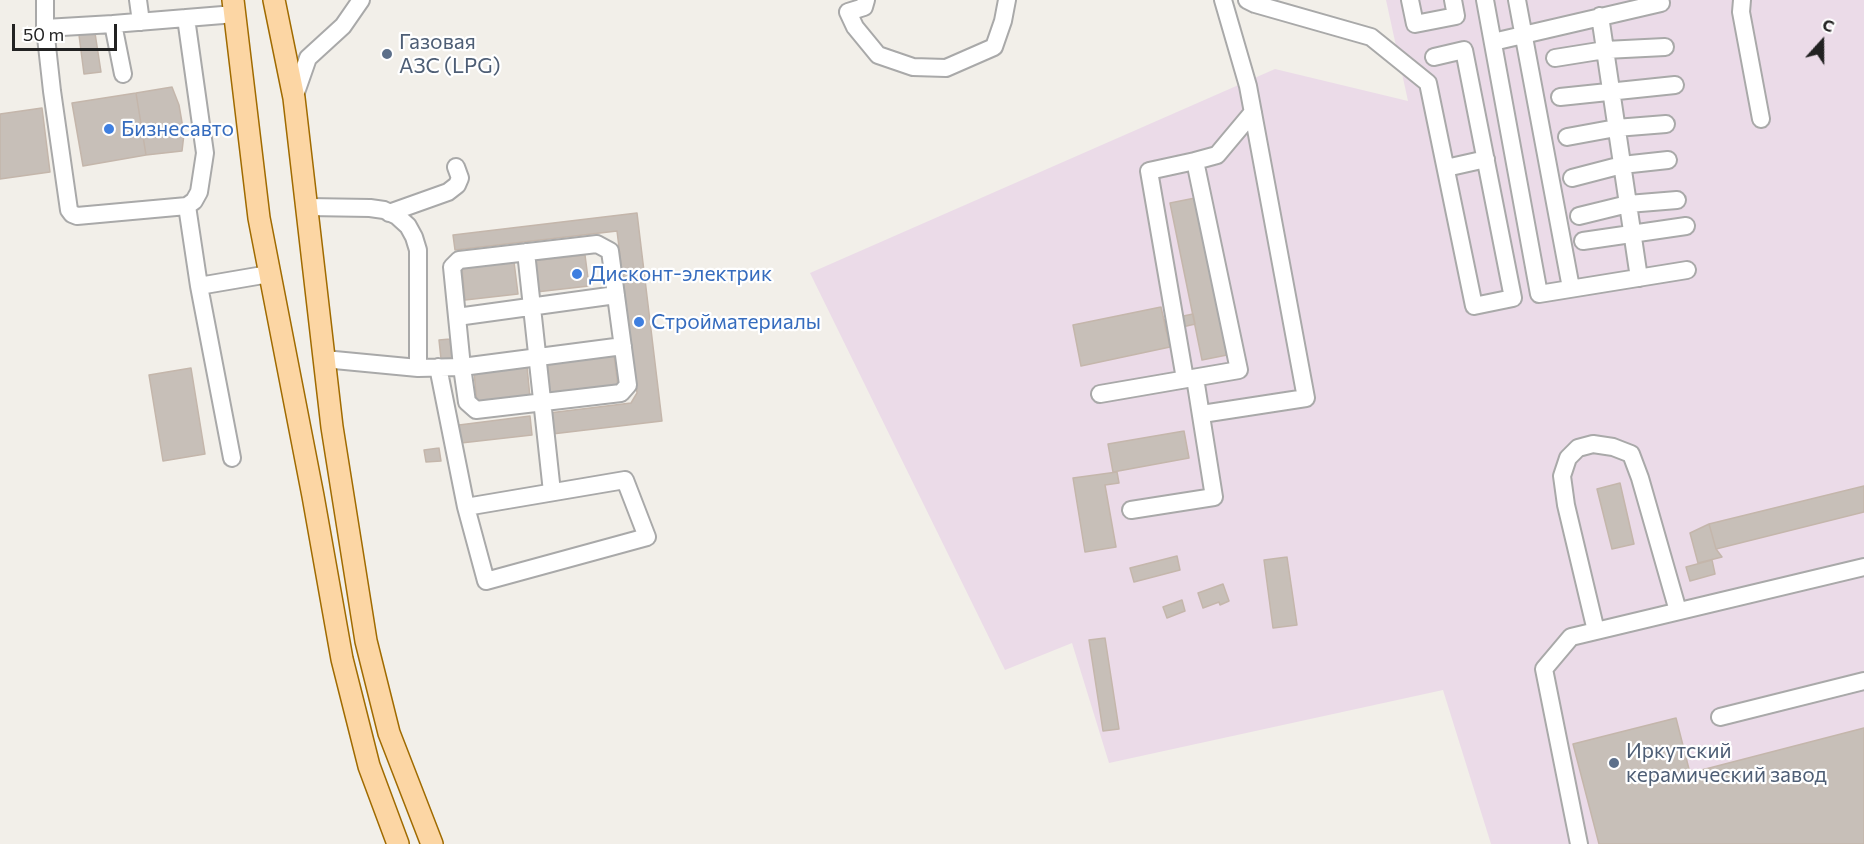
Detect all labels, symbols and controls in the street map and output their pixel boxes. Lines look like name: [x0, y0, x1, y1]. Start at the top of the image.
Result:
scale bar: [15, 12, 120, 50]
north arrow: [1792, 12, 1852, 72]
text: С: [1820, 14, 1837, 36]
text: 50 m: [23, 23, 64, 45]
place label: Газовая АЗС (LPG): [399, 29, 501, 79]
marker: Газовая АЗС (LPG): [380, 47, 394, 61]
place label: Бизнесавто: [121, 116, 234, 142]
marker: Бизнесавто: [102, 122, 116, 136]
place label: Дисконт-электрик: [589, 261, 772, 287]
marker: Дисконт-электрик: [570, 267, 584, 281]
place label: Стройматериалы: [651, 309, 821, 335]
marker: Стройматериалы: [632, 315, 646, 329]
place label: Иркутский керамический завод: [1626, 738, 1827, 788]
marker: Иркутский керамический завод: [1607, 756, 1621, 770]

